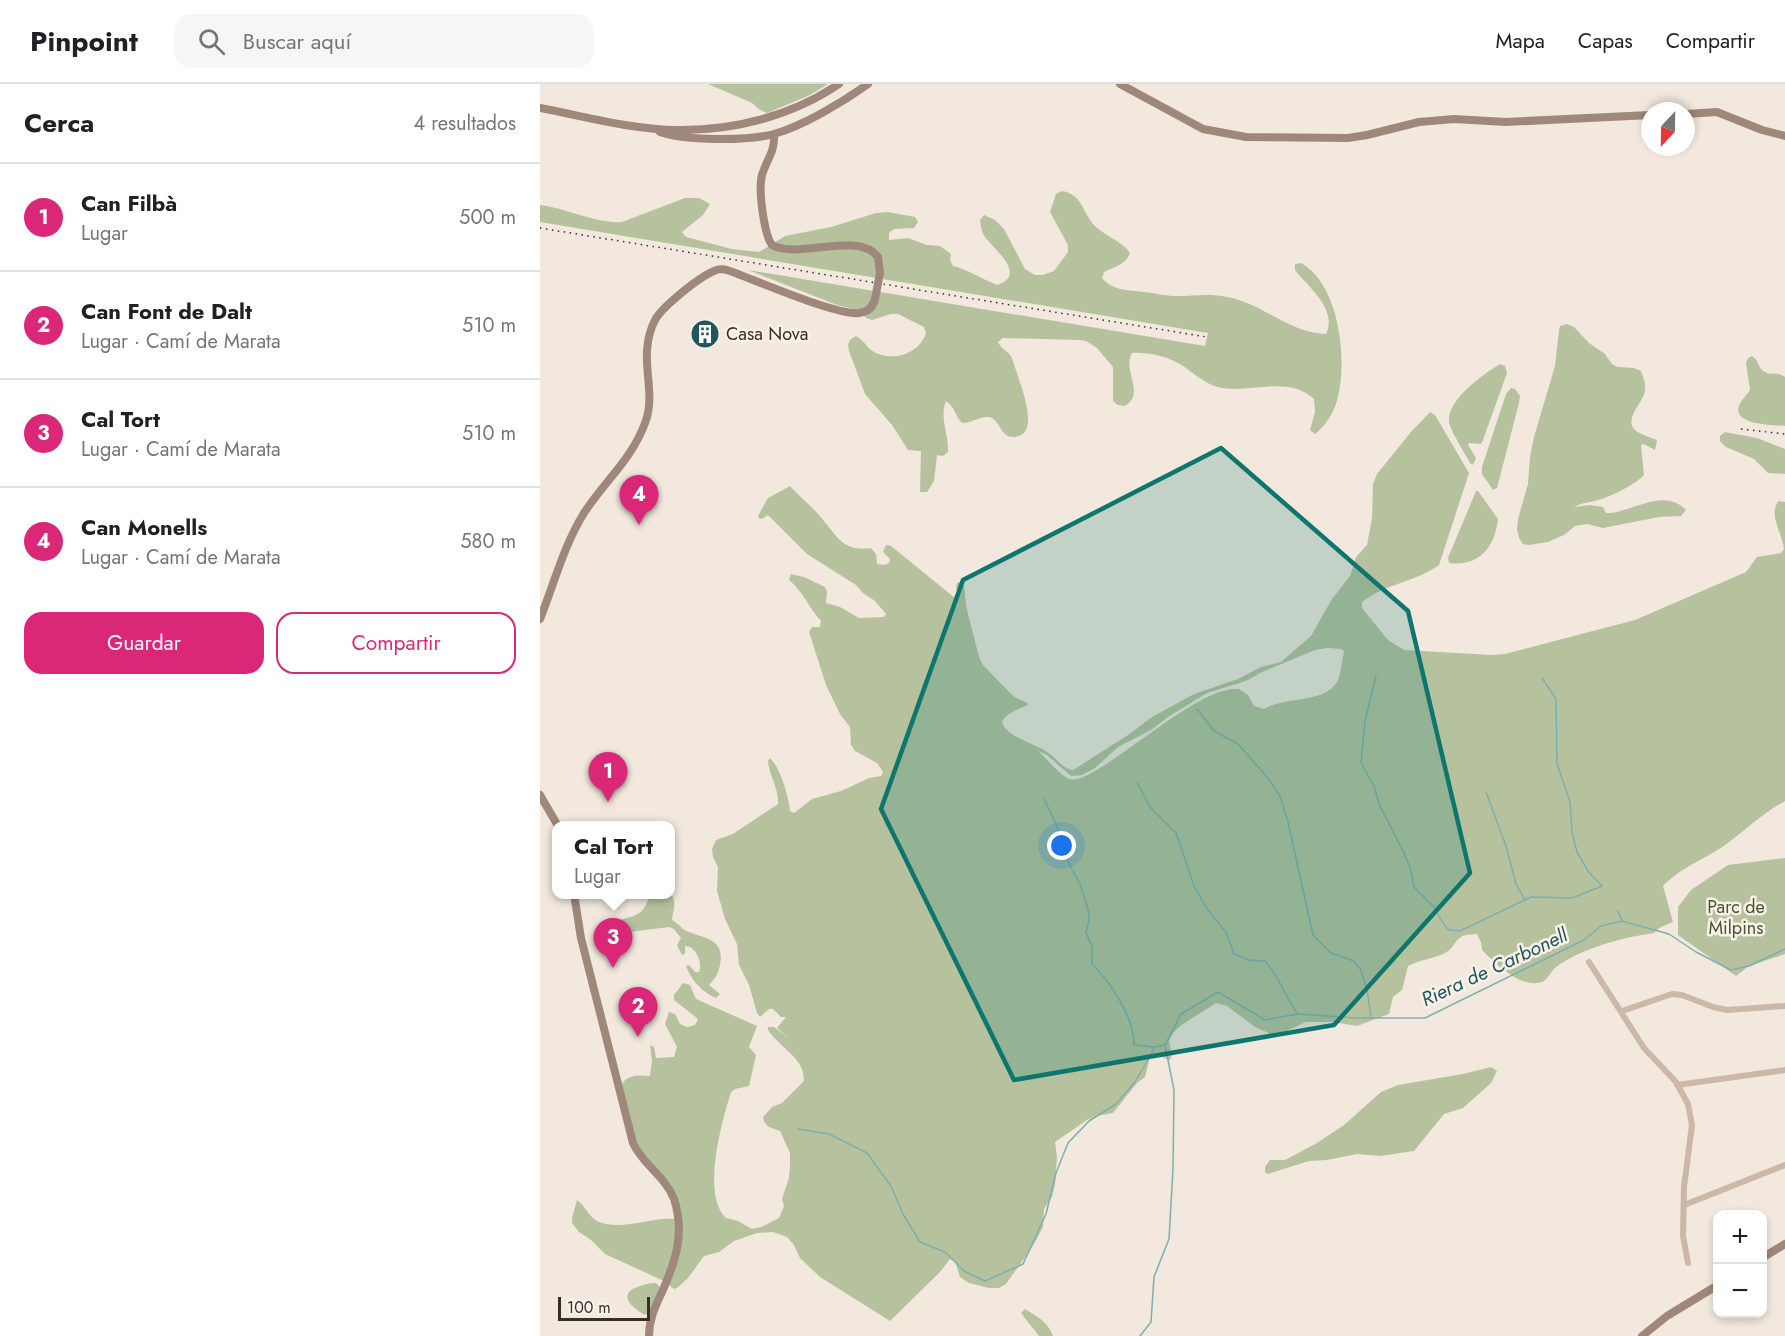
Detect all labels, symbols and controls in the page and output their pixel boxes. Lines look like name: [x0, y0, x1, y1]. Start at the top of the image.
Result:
search box: [174, 14, 594, 68]
text: Pinpoint: [30, 21, 138, 62]
icon: search: [195, 25, 228, 58]
text: Buscar aquí: [243, 25, 351, 57]
text: Mapa: [1496, 26, 1545, 56]
text: Capas: [1578, 26, 1633, 56]
text: Compartir: [1666, 26, 1755, 56]
north arrow: [1641, 102, 1695, 156]
text: Cerca: [24, 104, 94, 142]
text: 4 resultados: [414, 109, 516, 138]
text: Can Filbà: [81, 187, 177, 219]
text: 1: [38, 203, 49, 232]
text: 500 m: [459, 203, 516, 232]
text: Lugar: [81, 219, 128, 248]
text: Can Font de Dalt: [81, 295, 252, 327]
text: 2: [37, 311, 50, 340]
text: 510 m: [462, 311, 516, 340]
building icon: Casa Nova: [689, 318, 721, 350]
place label: Casa Nova: [726, 321, 808, 347]
text: Lugar · Camí de Marata: [81, 327, 281, 356]
text: Cal Tort: [81, 403, 160, 435]
text: 3: [37, 419, 50, 448]
text: 510 m: [462, 419, 516, 448]
text: Lugar · Camí de Marata: [81, 435, 281, 464]
pin: 4: [620, 476, 658, 525]
text: Can Monells: [81, 511, 207, 543]
text: 4: [37, 527, 50, 556]
text: 580 m: [460, 527, 516, 556]
text: Lugar · Camí de Marata: [81, 543, 281, 572]
button: Guardar: [24, 612, 264, 674]
button: Compartir: [276, 612, 516, 674]
pin: 1: [588, 752, 628, 802]
popup: [552, 821, 675, 899]
text: Cal Tort: [574, 830, 653, 862]
your location: [1047, 831, 1076, 860]
text: Lugar: [574, 862, 621, 891]
park label: Parc de Milpins: [1707, 894, 1765, 941]
pin: 3: [594, 918, 632, 968]
water label: Riera de Carbonell: [1416, 920, 1574, 1014]
pin: 2: [618, 988, 658, 1037]
map controls: [1713, 1210, 1767, 1318]
button: +: [1713, 1210, 1767, 1264]
button: −: [1713, 1264, 1767, 1318]
scale bar: [558, 1294, 650, 1322]
text: 100 m: [567, 1296, 611, 1319]

